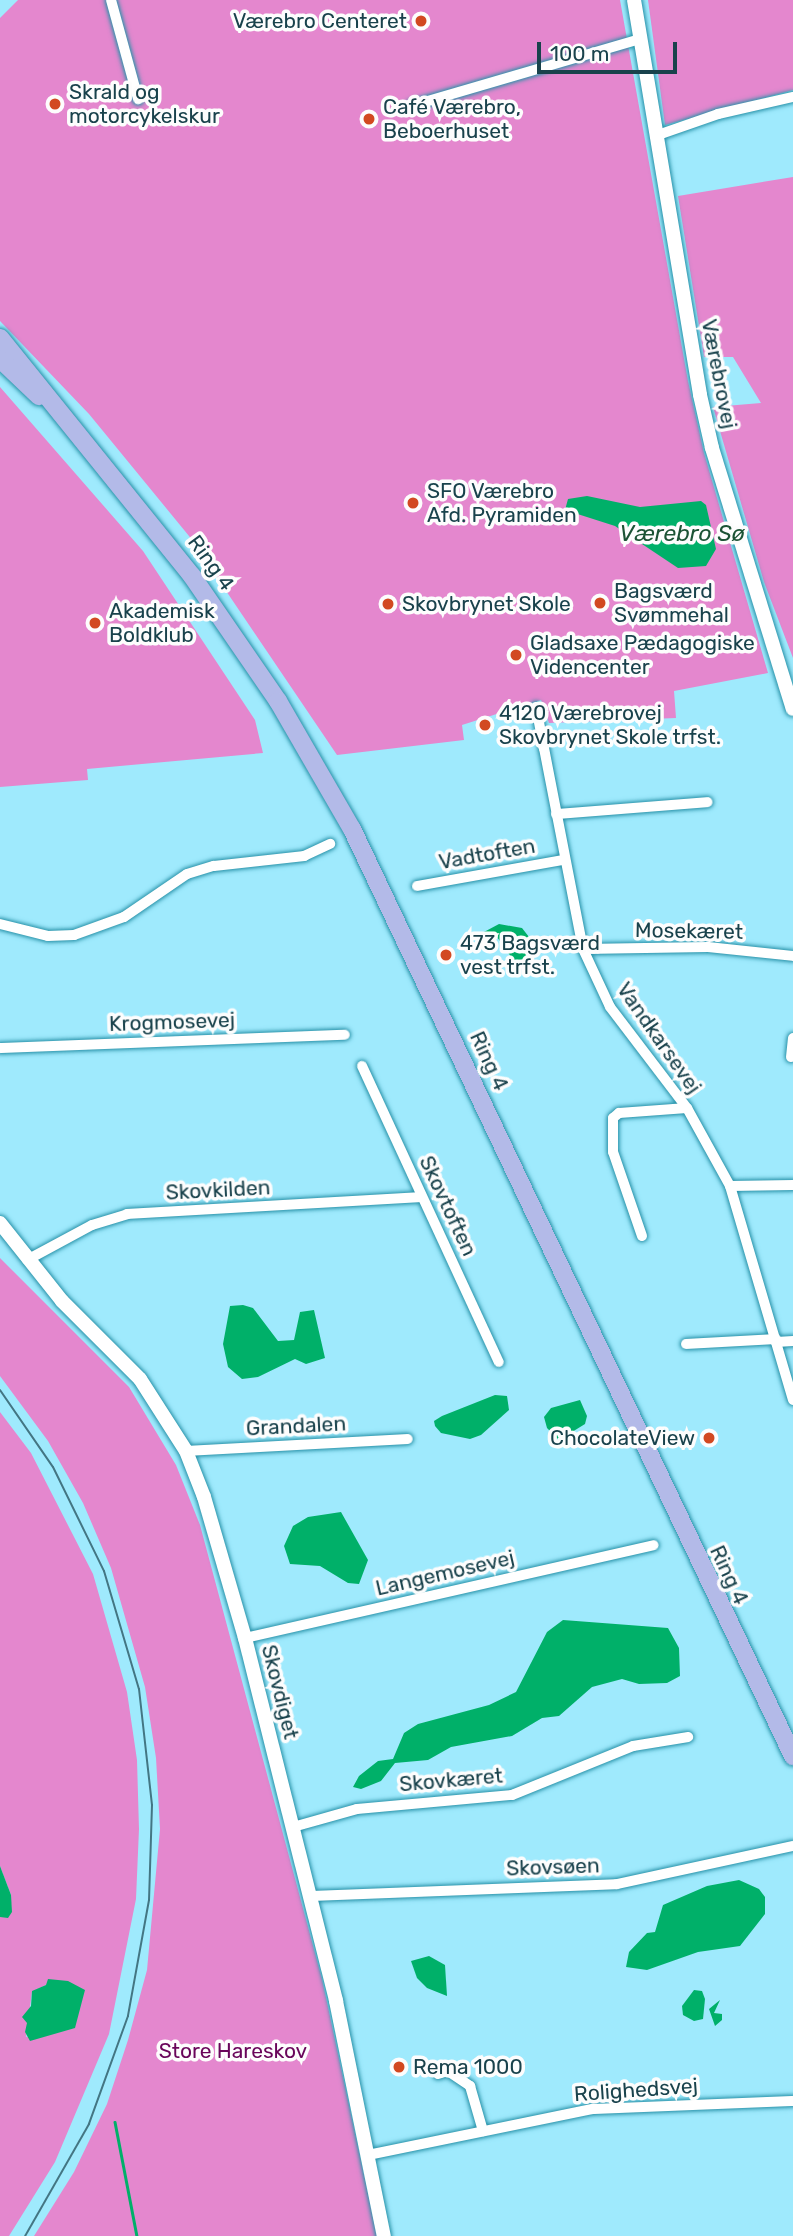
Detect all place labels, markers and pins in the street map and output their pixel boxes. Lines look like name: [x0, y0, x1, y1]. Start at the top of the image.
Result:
place label: Værebro Centeret: [233, 8, 407, 34]
marker: Værebro Centeret: [413, 13, 429, 29]
place label: Skrald og motorcykelskur: [69, 79, 220, 129]
place label: Café Værebro, Beboerhuset: [383, 94, 521, 144]
marker: Skrald og motorcykelskur: [47, 96, 63, 112]
marker: Café Værebro, Beboerhuset: [361, 111, 377, 127]
place label: SFO Værebro Afd. Pyramiden: [427, 478, 577, 528]
marker: SFO Værebro Afd. Pyramiden: [405, 495, 421, 511]
place label: Bagsværd Svømmehal: [614, 578, 729, 628]
place label: Skovbrynet Skole: [402, 591, 571, 617]
marker: Bagsværd Svømmehal: [592, 595, 608, 611]
marker: Skovbrynet Skole: [380, 596, 396, 612]
place label: Akademisk Boldklub: [109, 598, 215, 648]
marker: Akademisk Boldklub: [87, 615, 103, 631]
place label: Gladsaxe Pædagogiske Videncenter: [530, 630, 755, 680]
marker: Gladsaxe Pædagogiske Videncenter: [508, 647, 524, 663]
place label: 4120 Værebrovej Skovbrynet Skole trfst.: [499, 700, 721, 750]
marker: 4120 Værebrovej Skovbrynet Skole trfst.: [477, 717, 493, 733]
place label: 473 Bagsværd vest trfst.: [460, 930, 600, 980]
marker: 473 Bagsværd vest trfst.: [438, 947, 454, 963]
place label: ChocolateView: [550, 1425, 695, 1451]
marker: ChocolateView: [701, 1430, 717, 1446]
place label: Rema 1000: [413, 2054, 523, 2080]
marker: Rema 1000: [391, 2059, 407, 2075]

